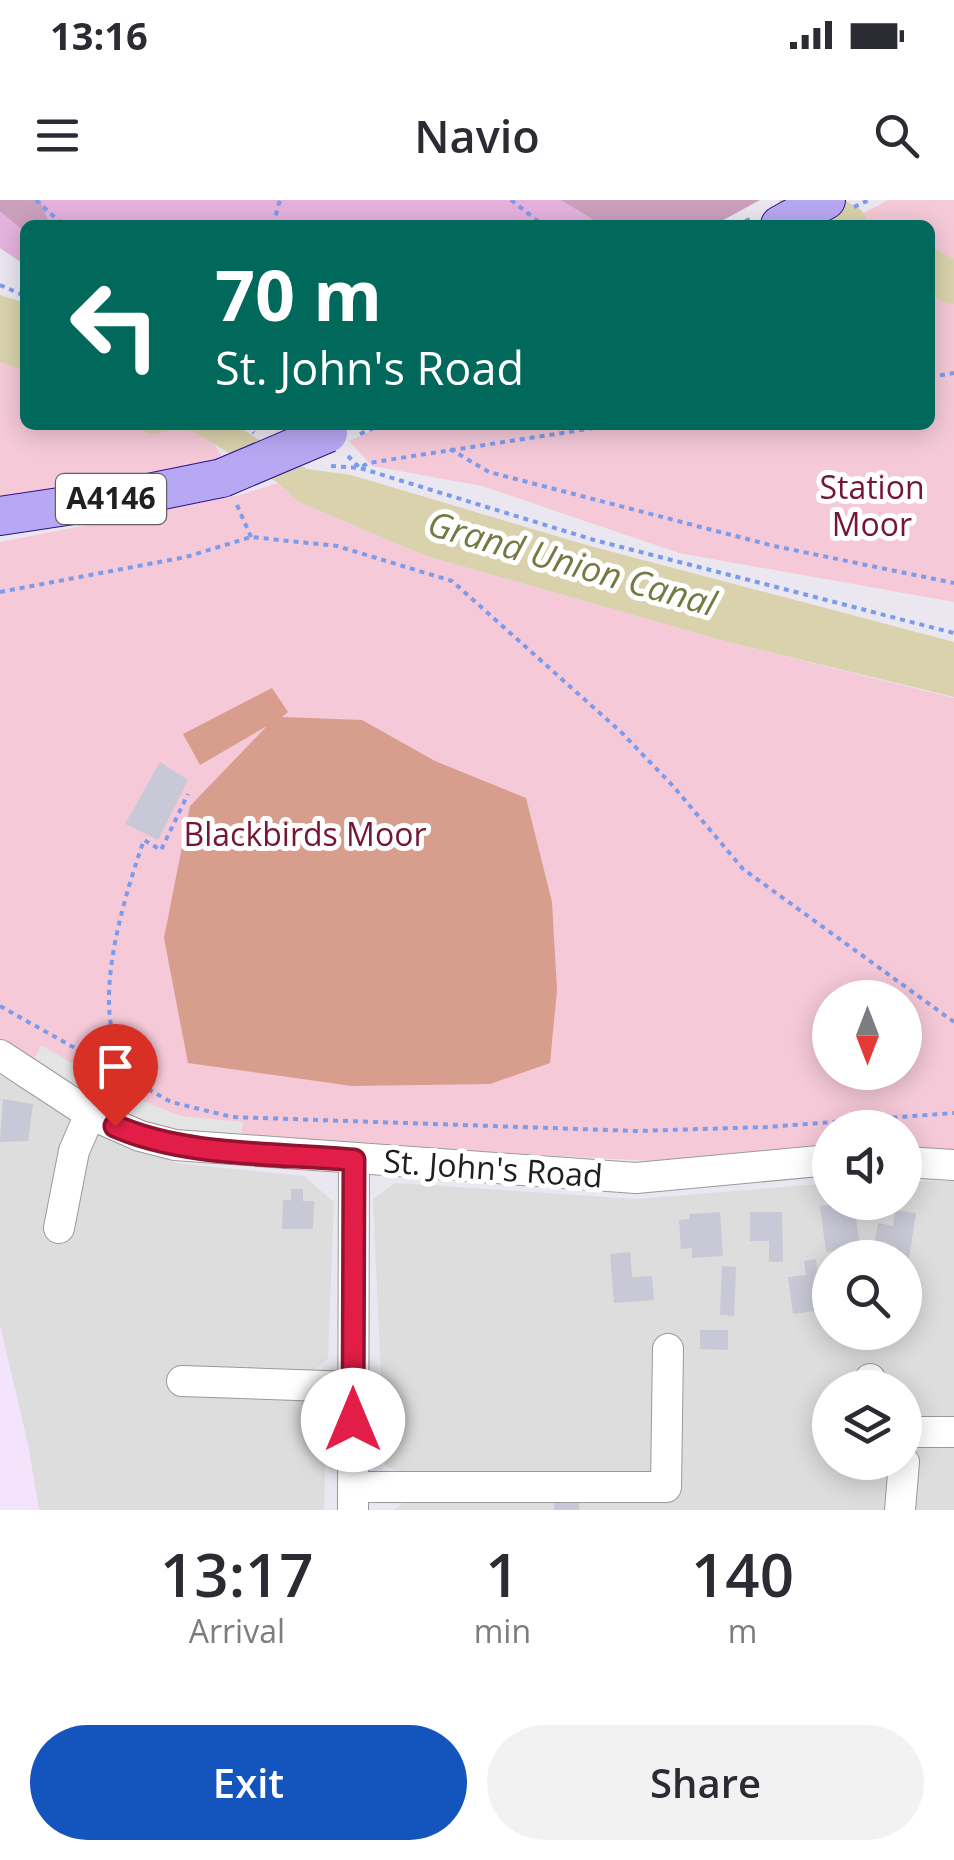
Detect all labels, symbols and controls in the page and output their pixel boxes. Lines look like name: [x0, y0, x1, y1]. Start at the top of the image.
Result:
text: 13:16: [50, 9, 148, 61]
text: Navio: [414, 105, 540, 166]
icon: menu: [30, 108, 85, 163]
icon: search: [869, 108, 924, 163]
text: 70 m: [215, 246, 382, 342]
icon: left: [50, 260, 180, 390]
text: St. John's Road: [215, 337, 524, 398]
park label: Station Moor: [819, 465, 925, 545]
road number: A4146: [56, 474, 166, 524]
water label: Grand Union Canal: [423, 499, 723, 627]
park label: Blackbirds Moor: [184, 812, 426, 855]
north arrow: [812, 980, 922, 1090]
map controls: [812, 980, 922, 1480]
pin: [73, 1024, 158, 1127]
icon: arrive: [88, 1039, 143, 1094]
button: sound: [812, 1110, 922, 1220]
street label: St. John's Road: [382, 1138, 604, 1197]
button: search: [812, 1240, 922, 1350]
position arrow: [301, 1368, 405, 1472]
button: layers: [812, 1370, 922, 1480]
text: 13:17: [160, 1533, 314, 1615]
text: 1: [485, 1533, 520, 1615]
text: 140: [691, 1533, 794, 1615]
text: Arrival: [189, 1609, 285, 1652]
text: min: [474, 1609, 531, 1652]
text: m: [728, 1609, 757, 1652]
button: Exit: [30, 1725, 467, 1840]
button: Share: [487, 1725, 924, 1840]

